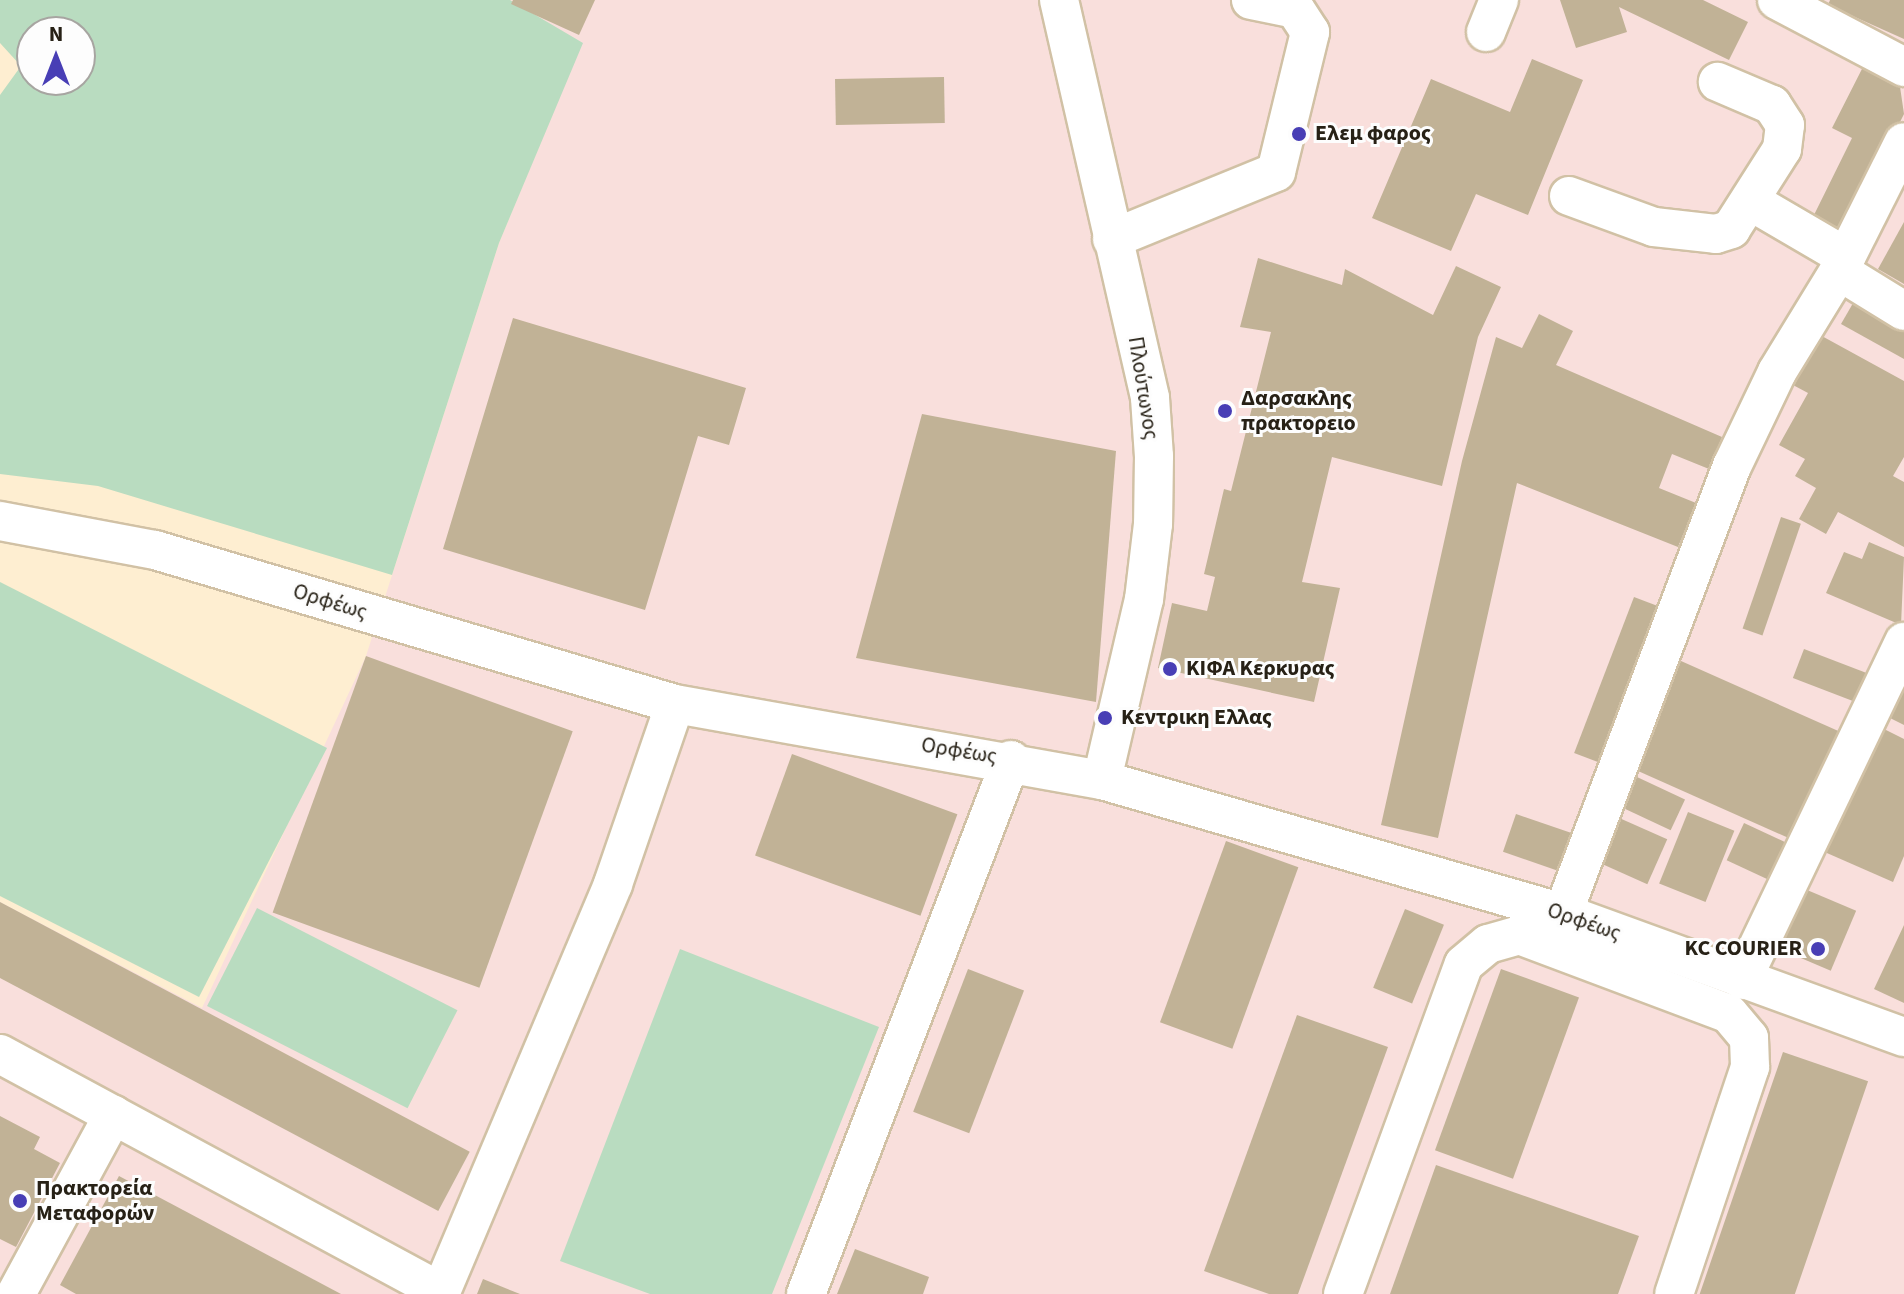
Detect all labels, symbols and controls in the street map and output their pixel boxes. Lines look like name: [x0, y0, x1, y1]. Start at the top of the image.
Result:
north arrow: [16, 16, 96, 96]
text: N: [49, 18, 63, 50]
place label: Ελεμ φαρος: [1315, 121, 1431, 147]
marker: Ελεμ φαρος: [1290, 125, 1308, 143]
street label: Πλούτωνος: [1122, 335, 1164, 441]
place label: Δαρσακλης πρακτορειο: [1241, 385, 1356, 436]
marker: Δαρσακλης πρακτορειο: [1216, 402, 1234, 420]
street label: Ορφέως: [290, 578, 370, 626]
place label: ΚΙΦΑ Κερκυρας: [1186, 656, 1335, 682]
marker: ΚΙΦΑ Κερκυρας: [1161, 660, 1179, 678]
place label: Κεντρικη Ελλας: [1121, 705, 1272, 731]
marker: Κεντρικη Ελλας: [1096, 709, 1114, 727]
street label: Ορφέως: [919, 732, 999, 770]
street label: Ορφέως: [1544, 897, 1624, 947]
place label: KC COURIER: [1685, 936, 1802, 962]
marker: KC COURIER: [1809, 940, 1827, 958]
place label: Πρακτορεία Μεταφορών: [36, 1175, 154, 1226]
marker: Πρακτορεία Μεταφορών: [11, 1192, 29, 1210]

